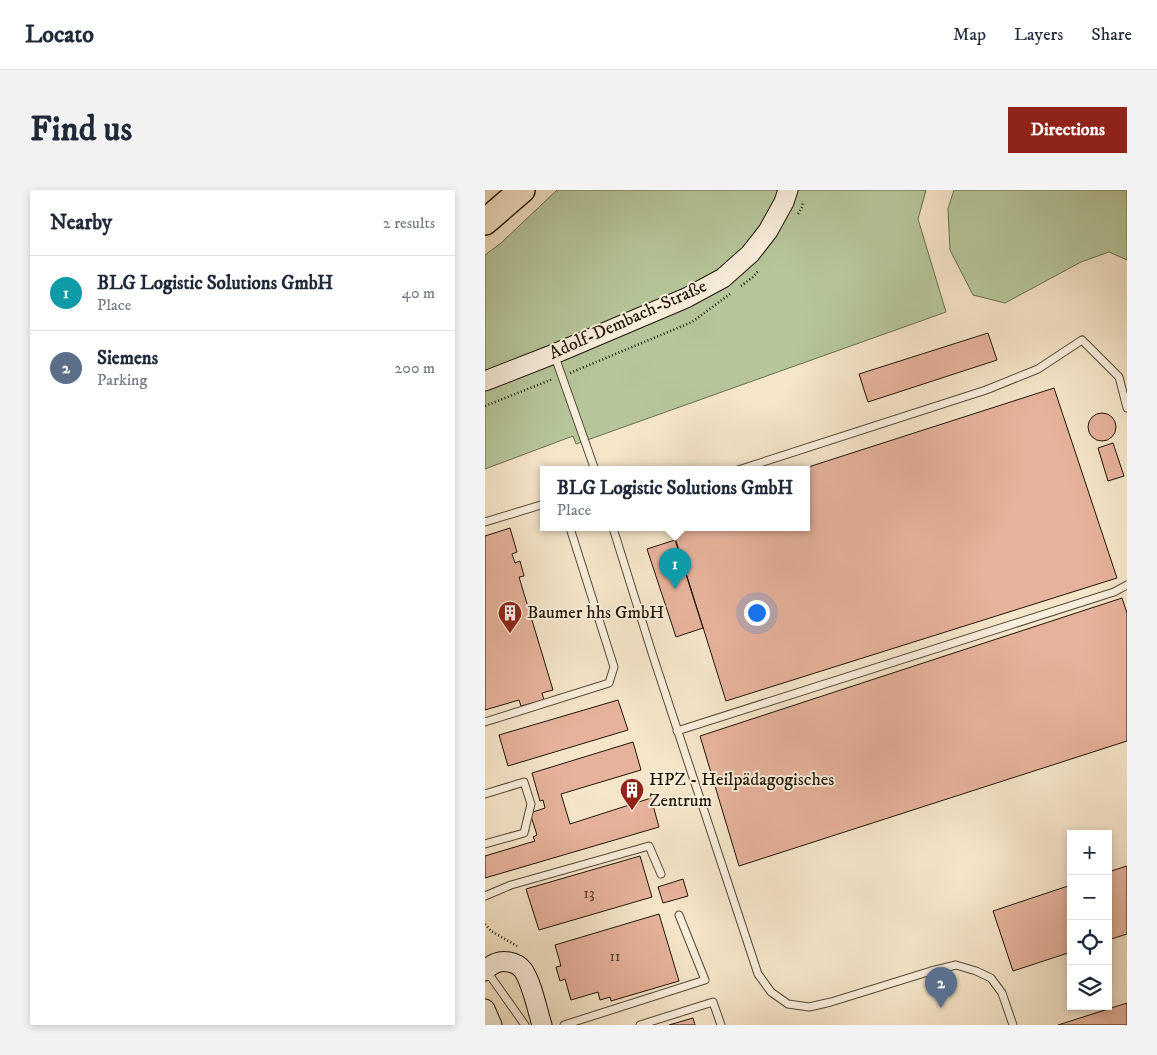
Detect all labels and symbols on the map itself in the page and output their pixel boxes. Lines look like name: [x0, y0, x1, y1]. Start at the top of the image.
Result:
street label: Adolf-Dembach-Straße: [546, 275, 710, 365]
pin: 1: [659, 548, 691, 589]
building icon: Baumer hhs GmbH: [497, 600, 523, 634]
your location: [744, 600, 770, 626]
place label: Baumer hhs GmbH: [527, 602, 664, 624]
place label: HPZ - Heilpädagogisches Zentrum: [649, 769, 834, 812]
building icon: HPZ - Heilpädagogisches Zentrum: [619, 777, 645, 811]
house number: 13: [583, 884, 595, 903]
house number: 11: [609, 947, 621, 966]
pin: 2: [925, 967, 957, 1008]

